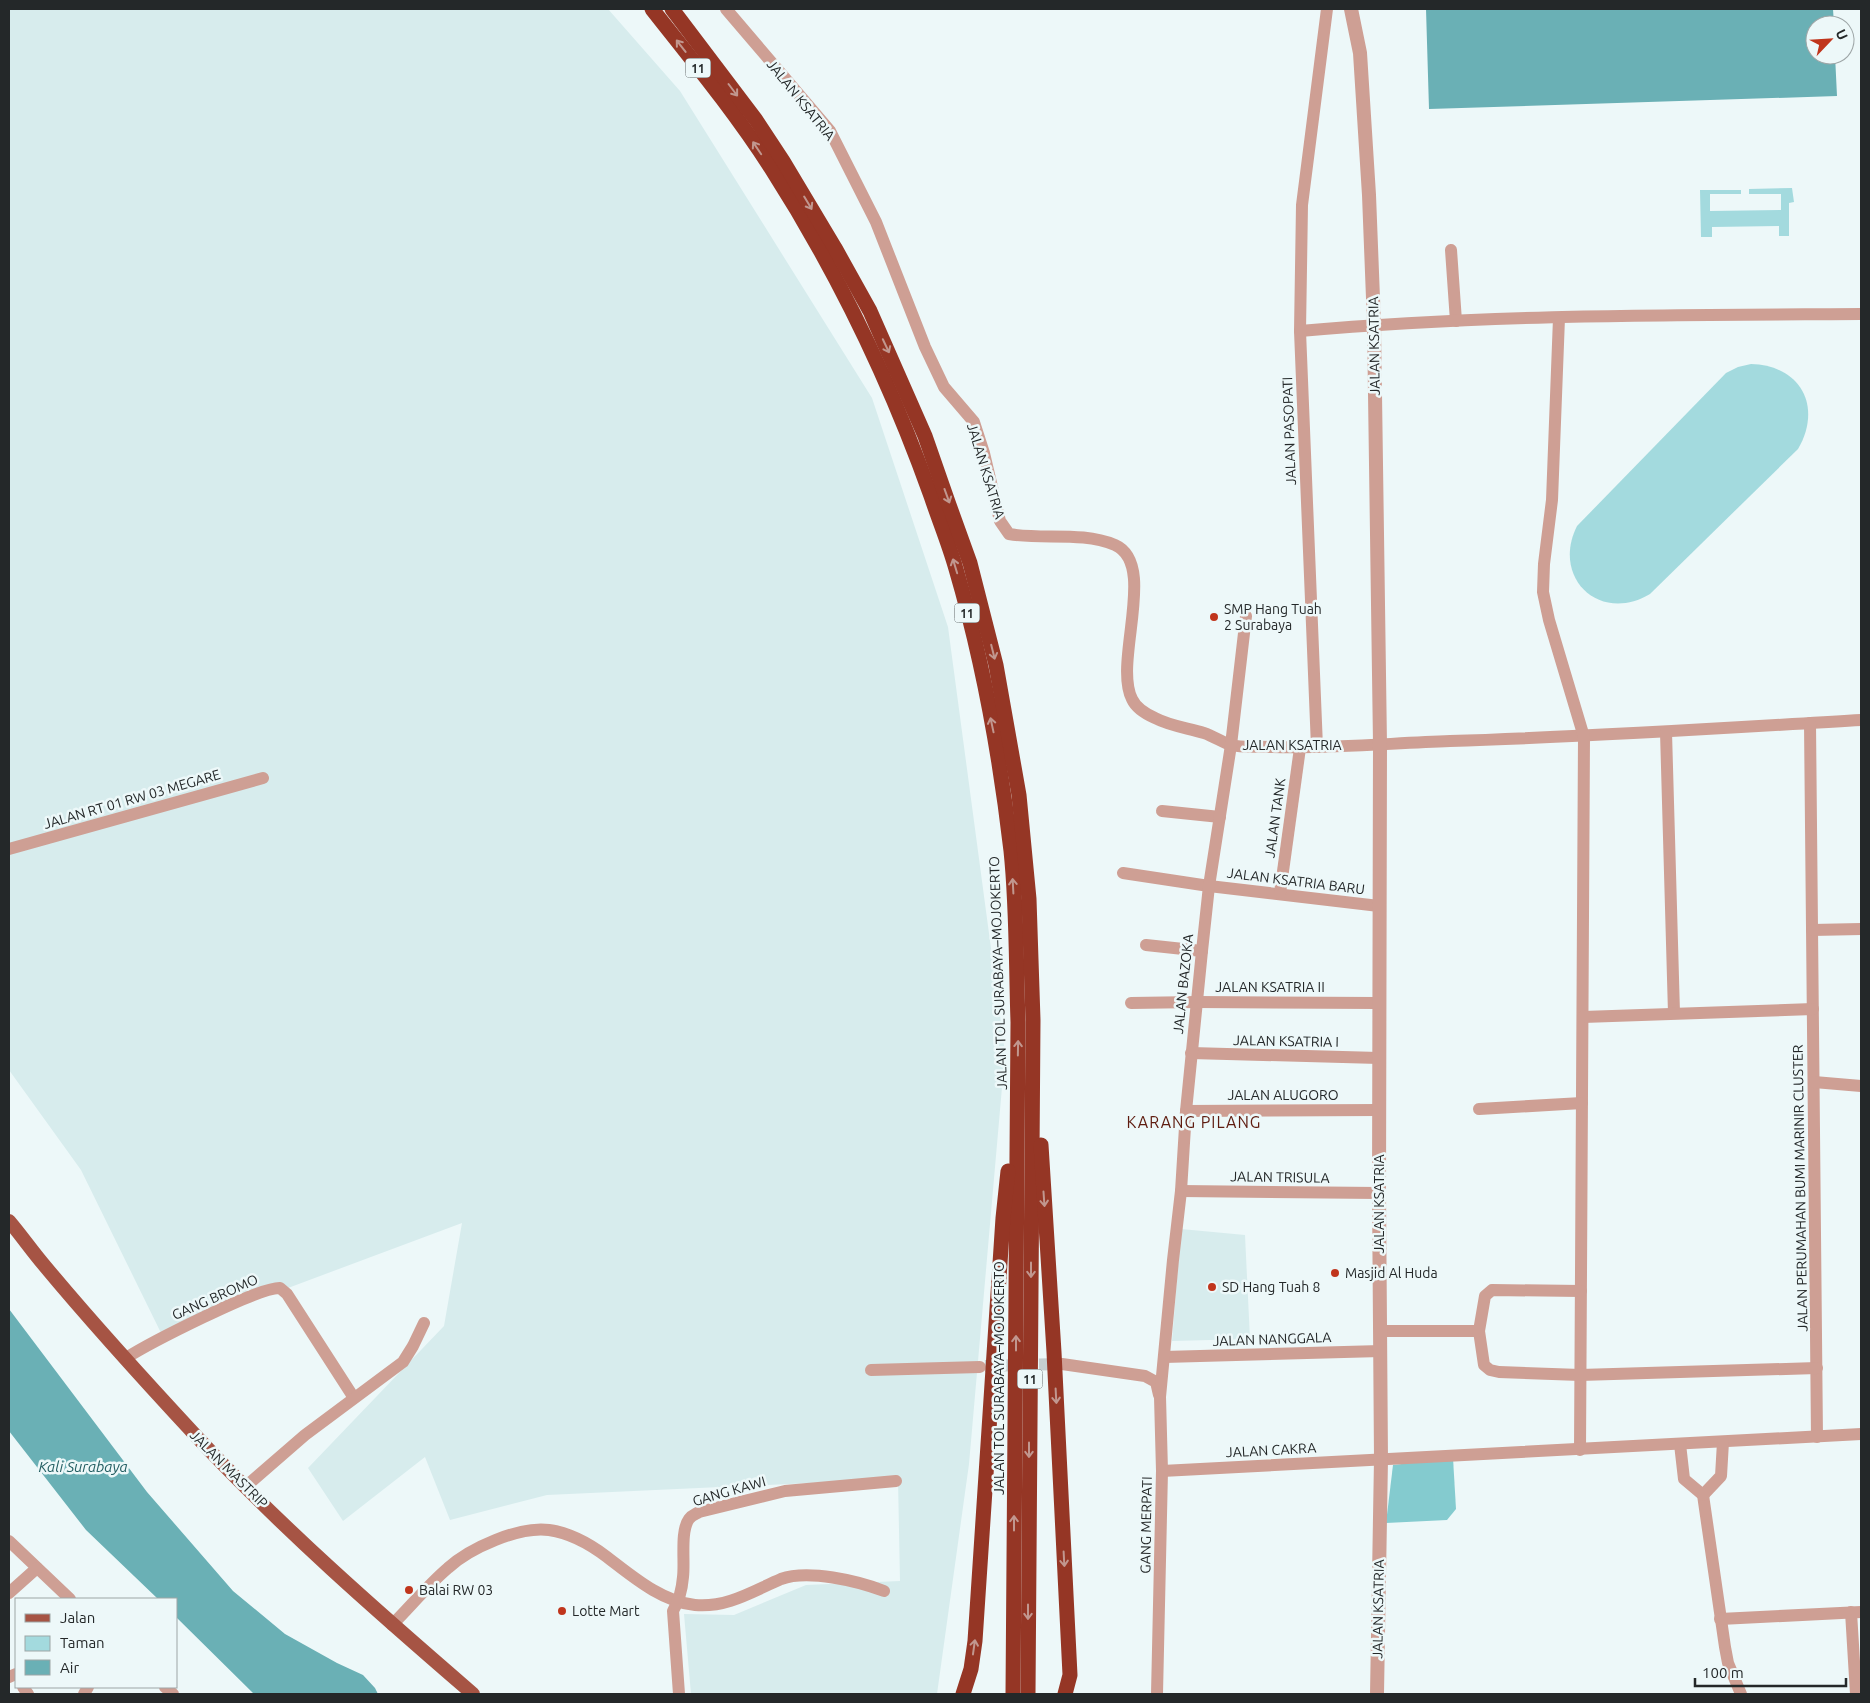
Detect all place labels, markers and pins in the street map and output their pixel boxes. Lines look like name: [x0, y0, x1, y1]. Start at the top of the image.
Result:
place label: SMP Hang Tuah 2 Surabaya: [1224, 601, 1322, 633]
marker: SMP Hang Tuah 2 Surabaya: [1208, 611, 1220, 623]
place label: Masjid Al Huda: [1345, 1265, 1438, 1281]
marker: Masjid Al Huda: [1329, 1267, 1341, 1279]
place label: SD Hang Tuah 8: [1222, 1279, 1320, 1295]
marker: SD Hang Tuah 8: [1206, 1281, 1218, 1293]
place label: Balai RW 03: [419, 1582, 493, 1598]
marker: Balai RW 03: [403, 1584, 415, 1596]
place label: Lotte Mart: [572, 1603, 640, 1619]
marker: Lotte Mart: [556, 1605, 568, 1617]

